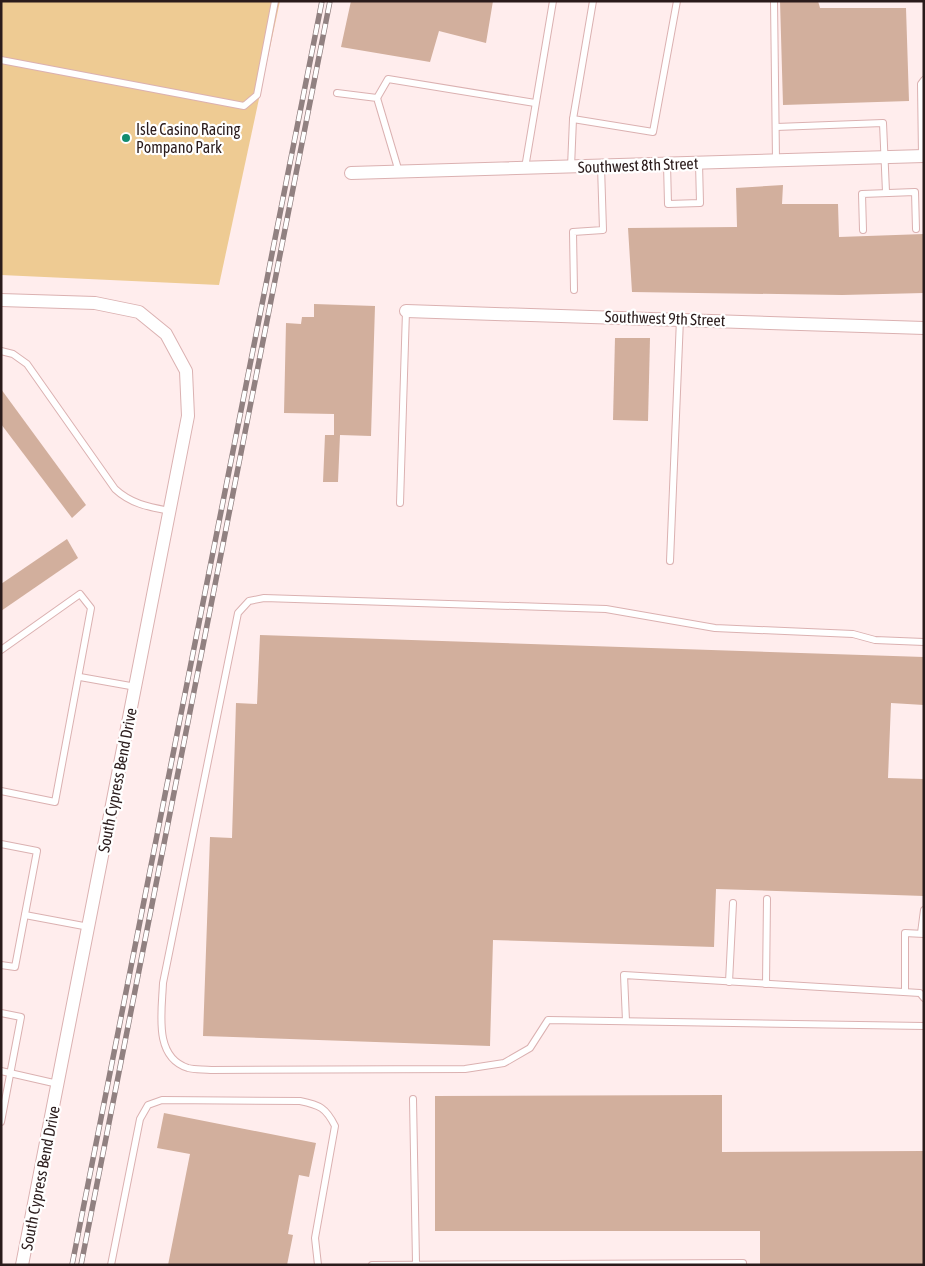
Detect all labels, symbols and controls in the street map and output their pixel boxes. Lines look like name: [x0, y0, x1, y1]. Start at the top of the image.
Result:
place label: Isle Casino Racing Pompano Park: [136, 120, 241, 157]
marker: Isle Casino Racing Pompano Park: [120, 132, 132, 144]
street label: Southwest 8th Street: [577, 154, 699, 176]
street label: Southwest 9th Street: [604, 307, 726, 329]
street label: South Cypress Bend Drive: [94, 706, 141, 854]
street label: South Cypress Bend Drive: [17, 1104, 64, 1252]

